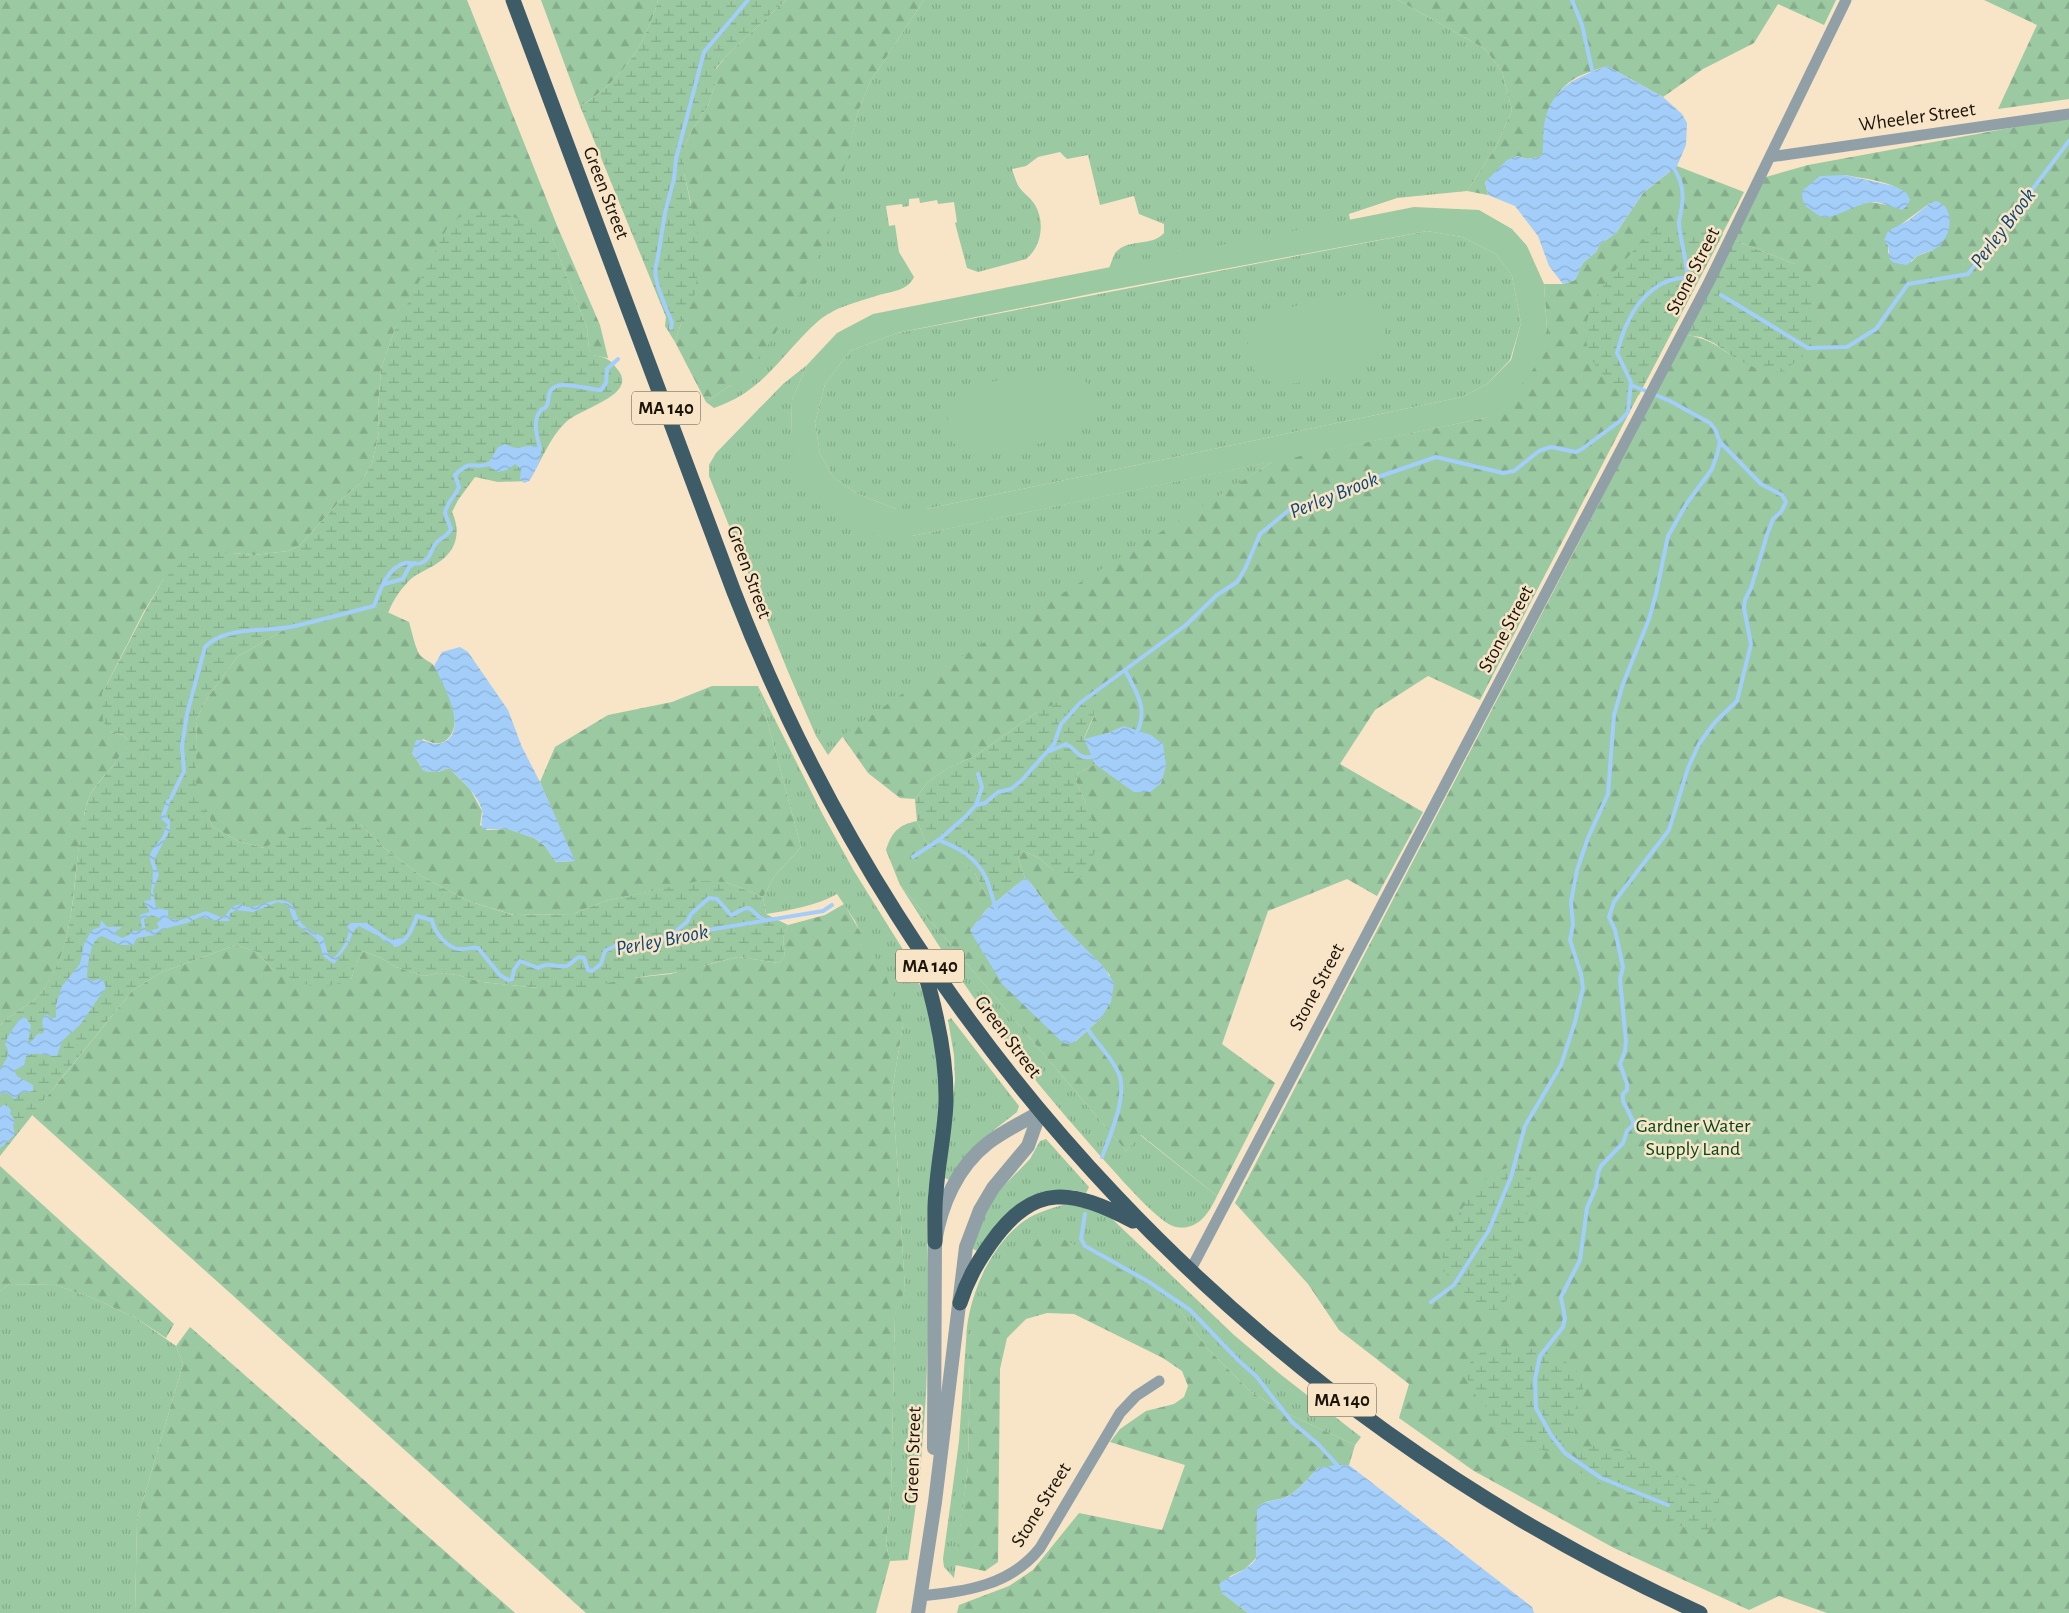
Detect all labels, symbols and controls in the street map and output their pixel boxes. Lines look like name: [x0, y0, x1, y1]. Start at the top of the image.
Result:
street label: Wheeler Street: [1857, 99, 1977, 135]
street label: Green Street: [579, 144, 633, 243]
water label: Perley Brook: [1966, 184, 2040, 272]
street label: Stone Street: [1663, 224, 1724, 318]
road number: MA 140: [632, 392, 700, 424]
water label: Perley Brook: [1287, 468, 1382, 522]
street label: Green Street: [723, 523, 775, 622]
street label: Stone Street: [1475, 582, 1537, 676]
water label: Perley Brook: [614, 921, 710, 959]
street label: Stone Street: [1286, 940, 1348, 1034]
road number: MA 140: [896, 949, 964, 982]
street label: Green Street: [971, 992, 1046, 1082]
park label: Gardner Water Supply Land: [1636, 1116, 1751, 1159]
road number: MA 140: [1308, 1384, 1376, 1416]
street label: Green Street: [901, 1405, 925, 1504]
street label: Stone Street: [1007, 1459, 1075, 1551]

